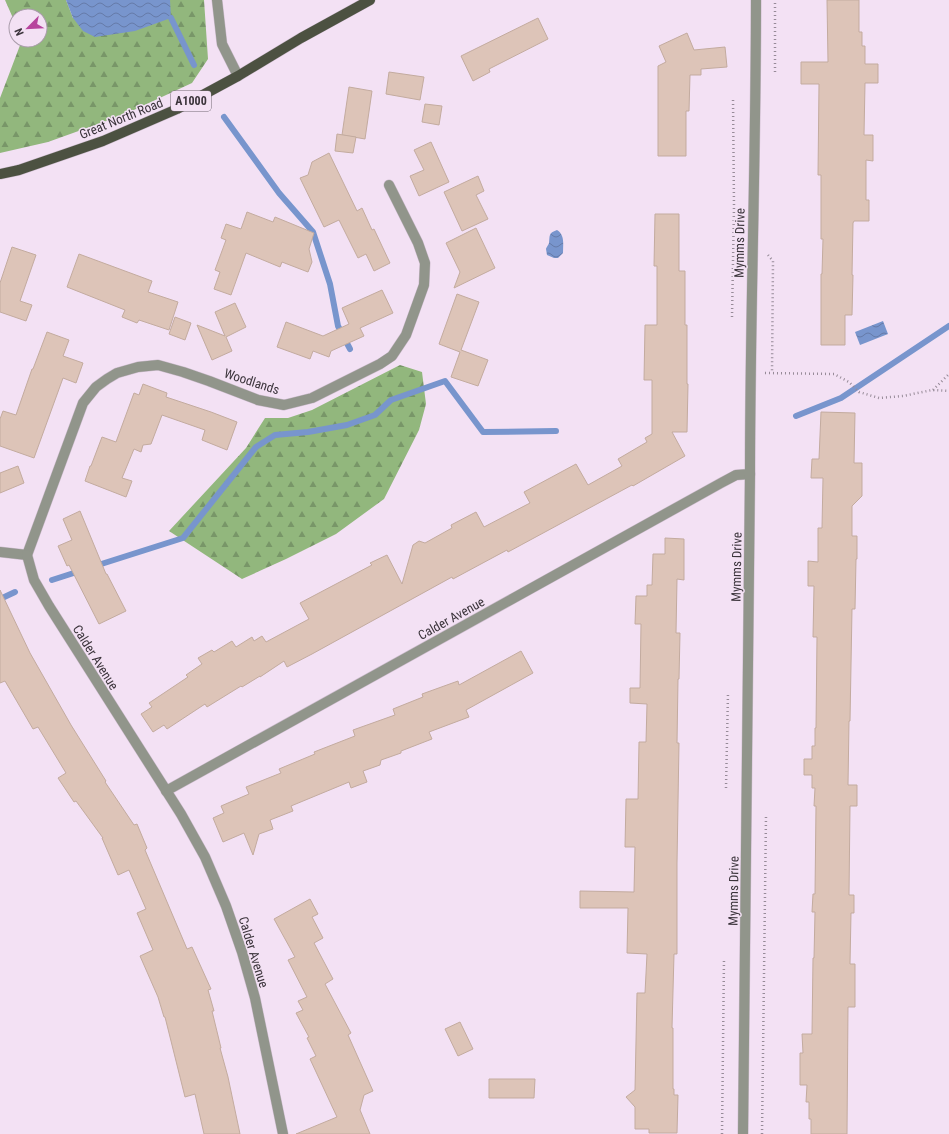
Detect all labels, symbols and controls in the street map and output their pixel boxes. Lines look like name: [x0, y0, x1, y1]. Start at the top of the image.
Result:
north arrow: [8, 8, 48, 48]
text: N: [12, 26, 27, 38]
road number: A1000: [171, 91, 211, 111]
street label: Great North Road: [77, 95, 165, 142]
street label: Mymms Drive: [731, 208, 748, 278]
street label: Woodlands: [222, 366, 281, 397]
street label: Mymms Drive: [728, 532, 745, 602]
street label: Calder Avenue: [415, 594, 487, 643]
street label: Calder Avenue: [70, 622, 121, 692]
street label: Mymms Drive: [725, 856, 742, 926]
street label: Calder Avenue: [236, 915, 271, 989]

